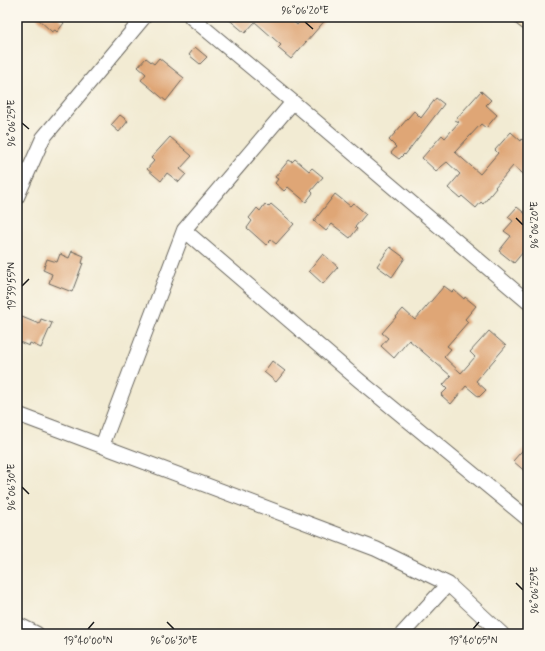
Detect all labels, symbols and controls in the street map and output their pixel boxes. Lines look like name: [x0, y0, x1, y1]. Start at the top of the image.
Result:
text: 96°06'20"E: [281, 4, 329, 18]
text: 96°06'25"E: [5, 99, 19, 146]
text: 96°06'20"E: [528, 201, 542, 249]
text: 19°39'55"N: [5, 262, 19, 310]
text: 96°06'30"E: [5, 463, 19, 510]
text: 96°06'25"E: [528, 566, 542, 613]
text: 19°40'00"N: [63, 634, 113, 648]
text: 96°06'30"E: [151, 634, 198, 648]
text: 19°40'05"N: [449, 634, 498, 648]

